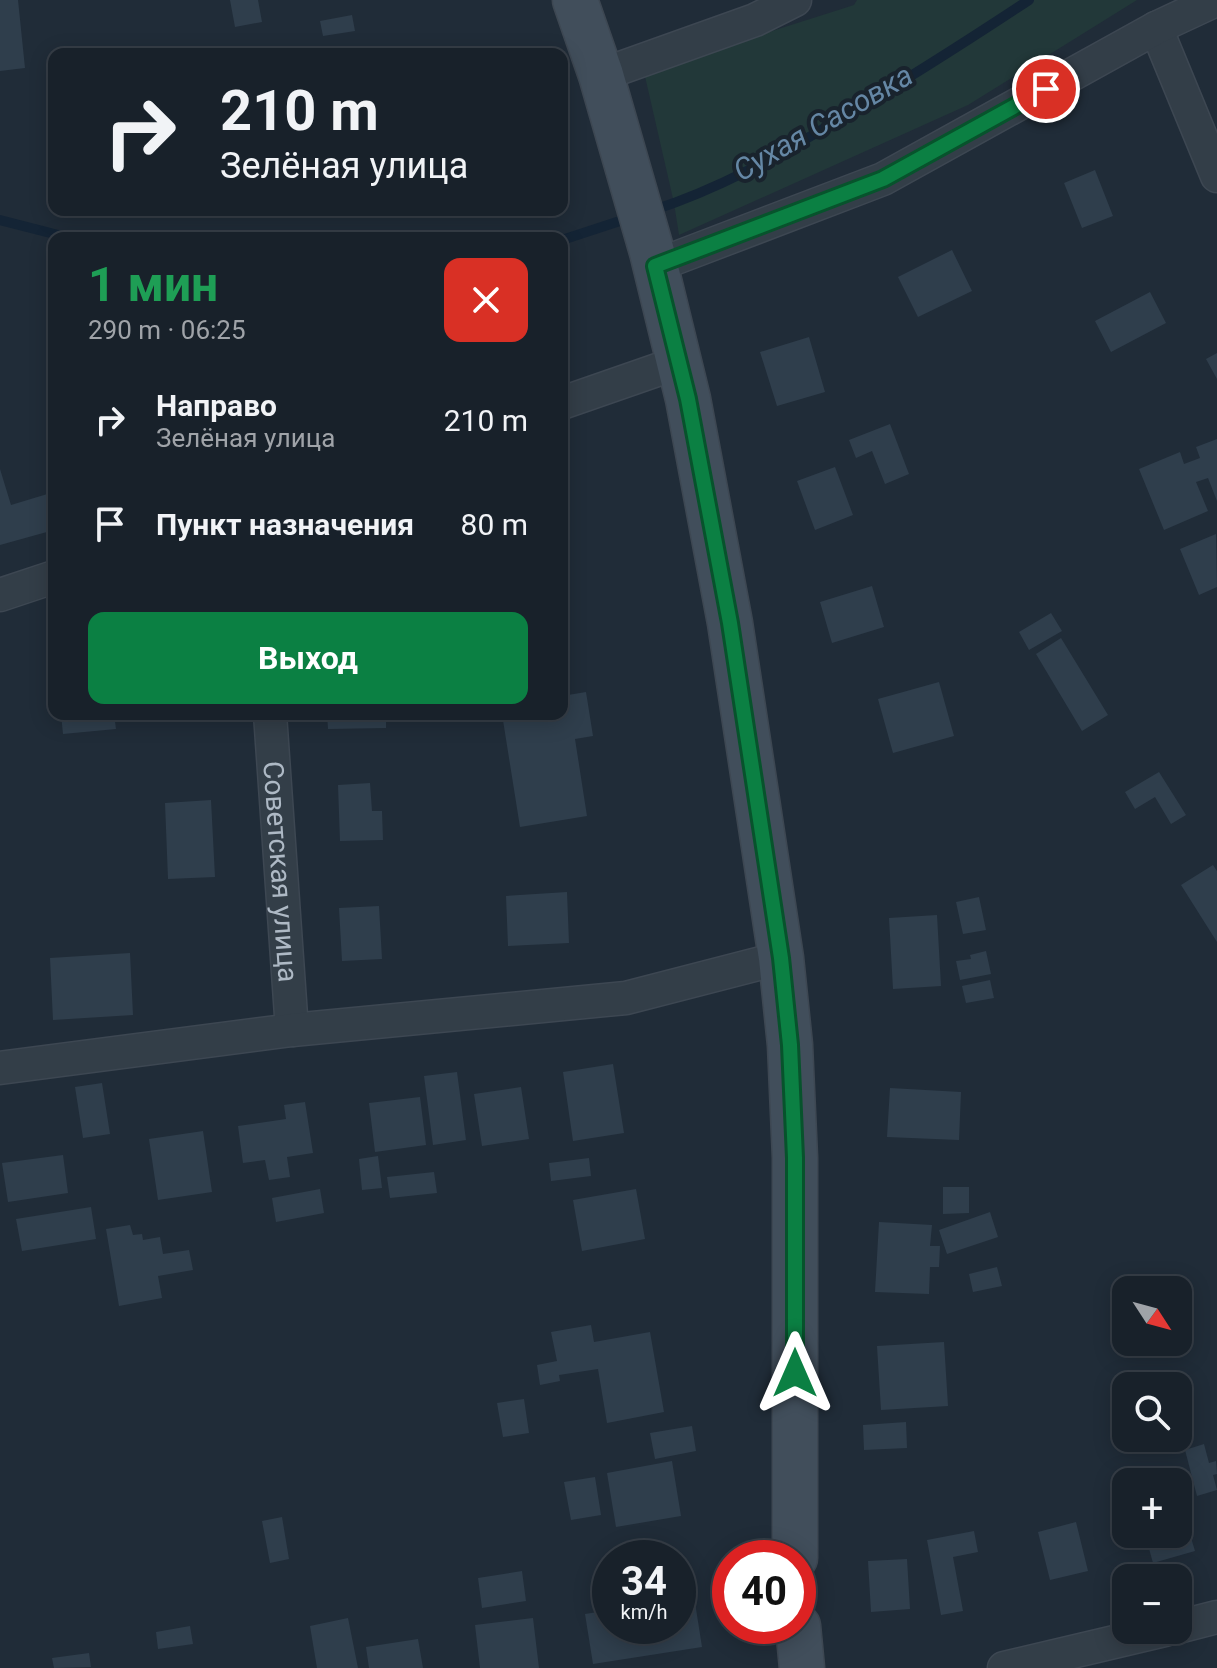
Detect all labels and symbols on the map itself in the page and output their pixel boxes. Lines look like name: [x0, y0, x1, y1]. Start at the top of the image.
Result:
pin: [1012, 55, 1080, 123]
water label: Сухая Сасовка: [727, 57, 919, 188]
street label: Советская улица: [256, 760, 305, 983]
north arrow: [1112, 1276, 1192, 1356]
position arrow: [753, 1331, 837, 1415]
speed limit sign: 40: [712, 1540, 816, 1644]

